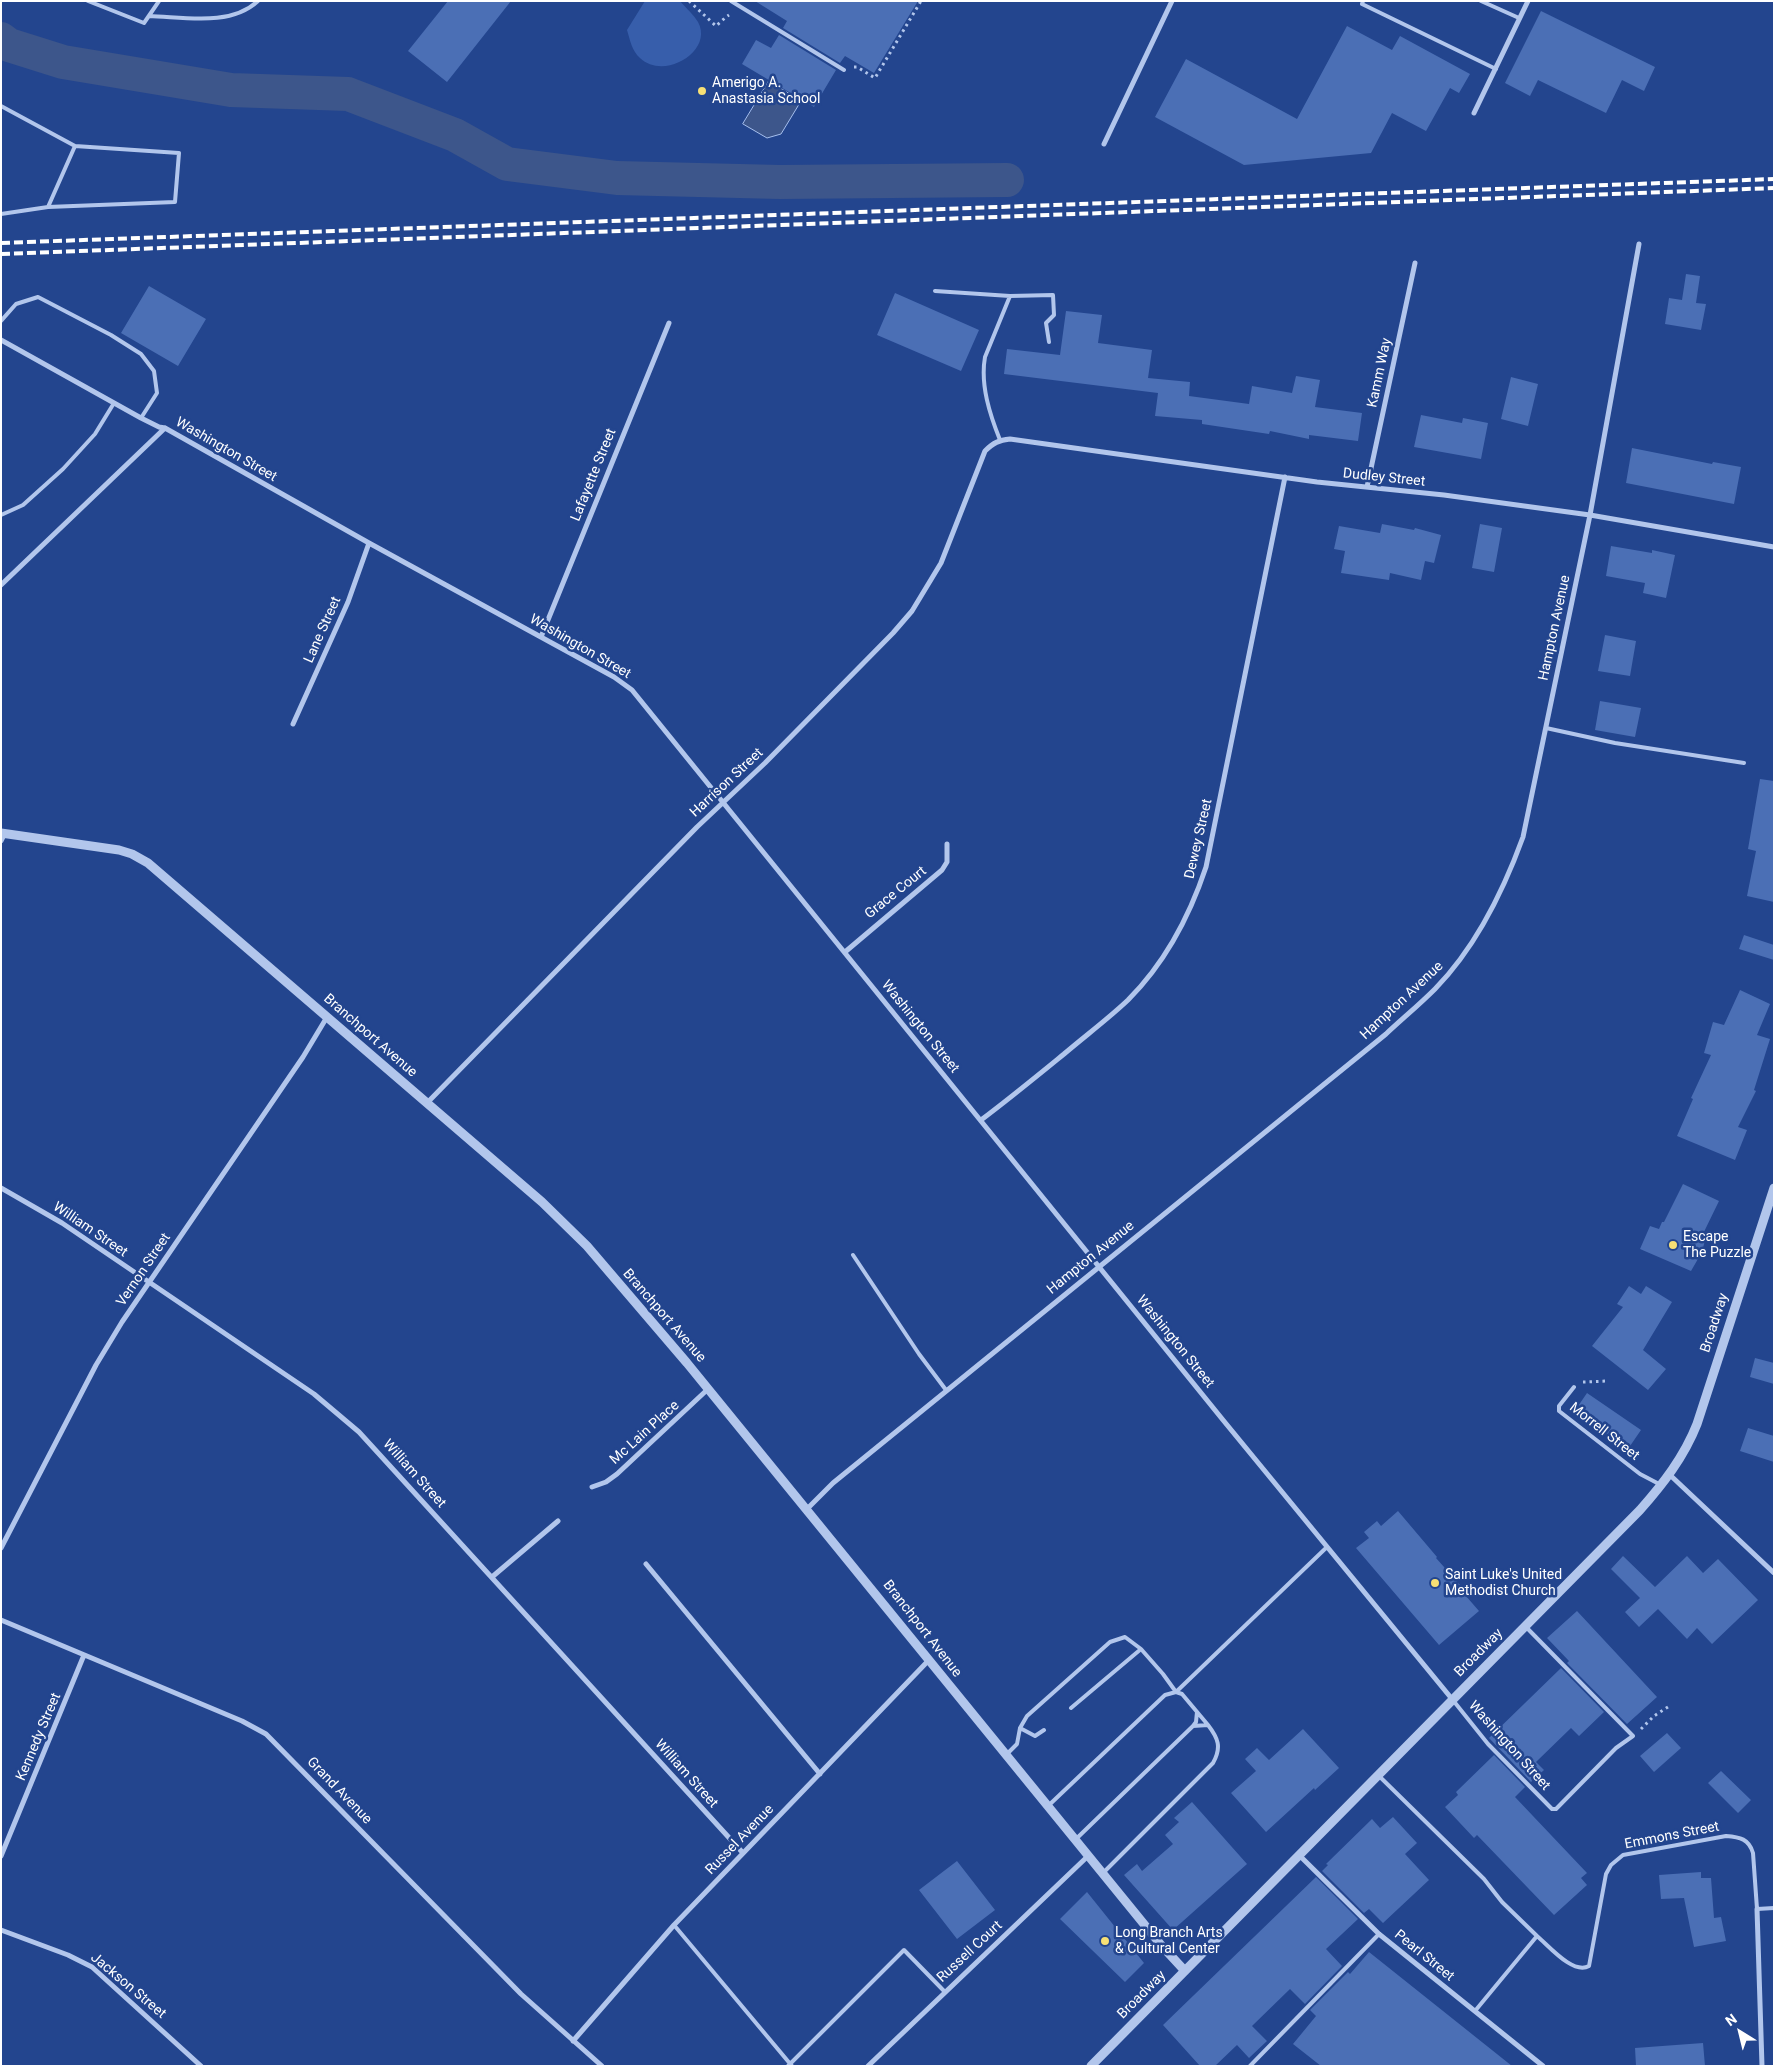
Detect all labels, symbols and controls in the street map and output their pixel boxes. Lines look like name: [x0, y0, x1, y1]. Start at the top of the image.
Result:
place label: Amerigo A. Anastasia School: [712, 75, 820, 108]
marker: Amerigo A. Anastasia School: [696, 85, 708, 97]
street label: Kamm Way: [1364, 337, 1396, 409]
street label: Washington Street: [172, 414, 280, 486]
street label: Lafayette Street: [568, 426, 620, 524]
street label: Dudley Street: [1342, 465, 1426, 491]
street label: Hampton Avenue: [1536, 574, 1574, 682]
street label: Lane Street: [301, 594, 345, 666]
street label: Washington Street: [526, 611, 634, 683]
street label: Harrison Street: [687, 745, 767, 821]
street label: Dewey Street: [1182, 797, 1216, 881]
street label: Grace Court: [862, 863, 930, 923]
street label: Hampton Avenue: [1357, 958, 1447, 1044]
street label: Washington Street: [878, 977, 962, 1077]
street label: Branchport Avenue: [320, 991, 420, 1081]
street label: William Street: [50, 1199, 130, 1261]
street label: Hampton Avenue: [1044, 1218, 1138, 1298]
place label: Escape The Puzzle: [1683, 1229, 1751, 1262]
street label: Vernon Street: [113, 1230, 175, 1310]
marker: Escape The Puzzle: [1667, 1239, 1679, 1251]
street label: Branchport Avenue: [619, 1266, 709, 1366]
street label: Broadway: [1698, 1291, 1732, 1355]
street label: Washington Street: [1133, 1292, 1217, 1392]
street label: Mc Lain Place: [607, 1398, 683, 1468]
street label: Morrell Street: [1566, 1399, 1642, 1465]
street label: William Street: [379, 1436, 449, 1512]
place label: Saint Luke's United Methodist Church: [1445, 1567, 1562, 1600]
street label: Branchport Avenue: [879, 1577, 965, 1681]
marker: Saint Luke's United Methodist Church: [1429, 1577, 1441, 1589]
street label: Broadway: [1451, 1625, 1507, 1681]
street label: Kennedy Street: [13, 1691, 65, 1783]
street label: Washington Street: [1465, 1698, 1553, 1794]
street label: William Street: [651, 1736, 721, 1812]
street label: Grand Avenue: [303, 1754, 375, 1828]
street label: Russel Avenue: [702, 1801, 778, 1879]
street label: Emmons Street: [1623, 1819, 1721, 1853]
street label: Russell Court: [934, 1918, 1006, 1986]
place label: Long Branch Arts & Cultural Center: [1115, 1925, 1223, 1958]
street label: Pearl Street: [1391, 1927, 1457, 1985]
marker: Long Branch Arts & Cultural Center: [1099, 1935, 1111, 1947]
street label: Jackson Street: [87, 1950, 169, 2022]
street label: Broadway: [1114, 1967, 1170, 2023]
north arrow: [1715, 2007, 1765, 2057]
text: N: [1722, 2010, 1740, 2029]

